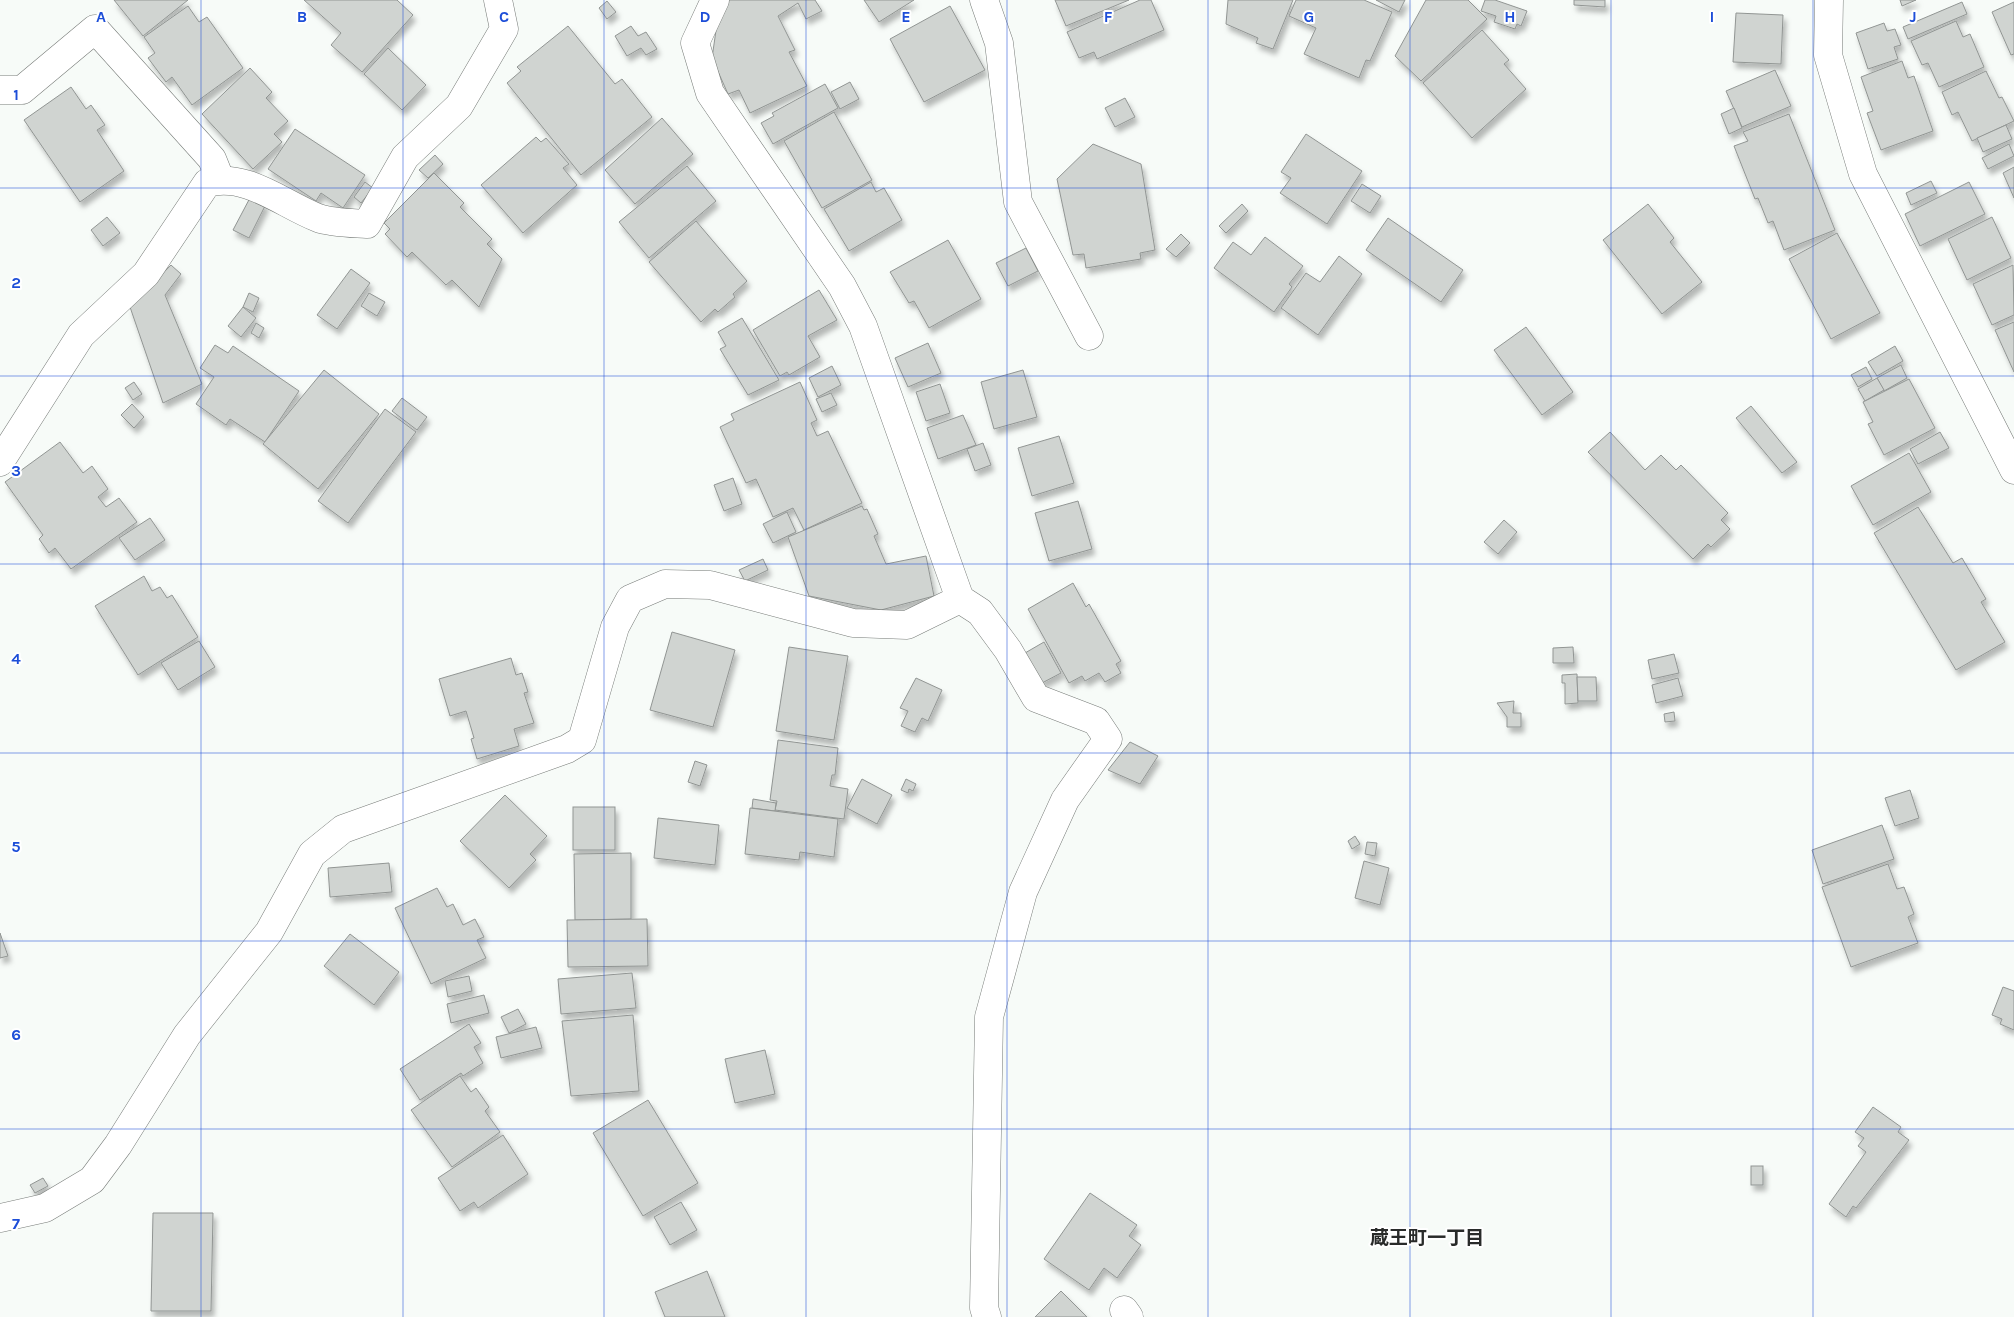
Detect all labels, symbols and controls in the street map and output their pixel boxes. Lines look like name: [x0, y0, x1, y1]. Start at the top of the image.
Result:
text: A: [96, 7, 106, 26]
text: B: [297, 7, 307, 26]
text: C: [499, 7, 509, 26]
text: D: [700, 7, 711, 26]
text: E: [901, 7, 911, 26]
text: F: [1104, 7, 1113, 26]
text: G: [1304, 7, 1314, 26]
text: H: [1504, 7, 1516, 26]
text: I: [1710, 7, 1714, 26]
text: J: [1909, 7, 1917, 26]
text: 1: [13, 85, 19, 104]
text: 2: [11, 273, 21, 292]
text: 3: [11, 461, 21, 480]
text: 4: [11, 649, 21, 668]
text: 5: [11, 837, 21, 856]
text: 6: [11, 1025, 21, 1044]
text: 7: [12, 1214, 20, 1233]
district label: 蔵王町一丁目: [1370, 1227, 1484, 1249]

